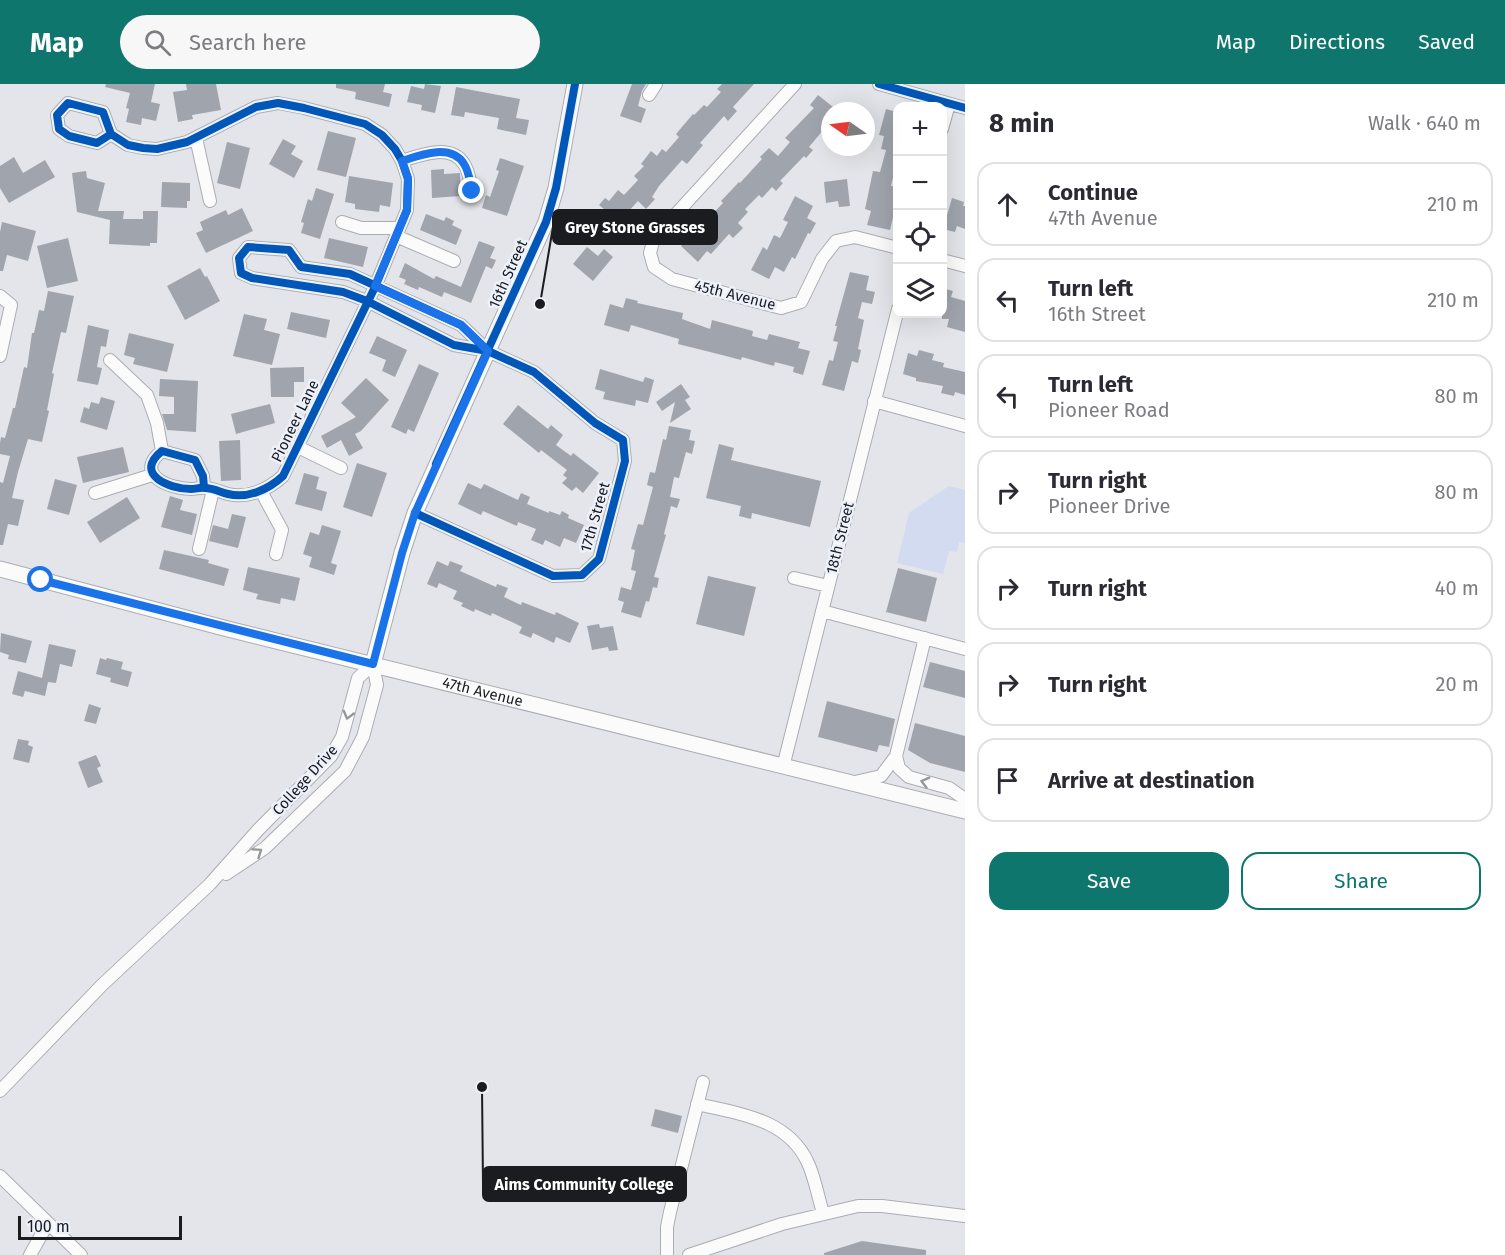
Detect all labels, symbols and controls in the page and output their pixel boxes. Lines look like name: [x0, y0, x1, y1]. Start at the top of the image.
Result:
search box: [120, 15, 540, 69]
text: Map: [30, 26, 84, 59]
icon: search: [141, 26, 174, 59]
text: Search here: [189, 29, 307, 56]
text: Map: [1216, 29, 1256, 55]
text: Directions: [1289, 29, 1385, 55]
text: Saved: [1418, 29, 1475, 55]
north arrow: [821, 102, 875, 156]
map controls: [893, 102, 947, 318]
button: +: [893, 102, 947, 156]
text: 8 min: [989, 108, 1055, 139]
text: Walk · 640 m: [1368, 111, 1481, 135]
button: −: [893, 156, 947, 210]
route end: [458, 177, 484, 203]
text: Continue: [1048, 179, 1138, 206]
icon: ahead: [991, 188, 1024, 221]
text: 210 m: [1427, 192, 1479, 216]
text: 47th Avenue: [1048, 206, 1158, 230]
callout: Grey Stone Grasses: [553, 210, 717, 244]
button: locate: [893, 210, 947, 264]
text: Grey Stone Grasses: [565, 218, 705, 237]
street label: 16th Street: [485, 236, 531, 311]
button: layers: [893, 264, 947, 318]
text: Turn left: [1048, 275, 1133, 302]
street label: 45th Avenue: [692, 276, 778, 314]
icon: left: [991, 284, 1024, 317]
text: 210 m: [1427, 288, 1479, 312]
text: 16th Street: [1048, 302, 1146, 326]
text: Turn left: [1048, 371, 1133, 398]
street label: Pioneer Lane: [267, 377, 323, 465]
icon: left: [991, 380, 1024, 413]
text: 80 m: [1434, 384, 1479, 408]
text: Pioneer Road: [1048, 398, 1170, 422]
text: Turn right: [1048, 467, 1147, 494]
icon: right: [991, 476, 1024, 509]
street label: 17th Street: [576, 479, 614, 554]
text: 80 m: [1434, 480, 1479, 504]
text: Pioneer Drive: [1048, 494, 1170, 518]
street label: 18th Street: [822, 500, 858, 576]
route start: [27, 566, 53, 592]
icon: right: [991, 572, 1024, 605]
text: Turn right: [1048, 575, 1147, 602]
text: 40 m: [1435, 576, 1479, 600]
icon: right: [991, 668, 1024, 701]
text: Turn right: [1048, 671, 1147, 698]
text: 20 m: [1436, 672, 1479, 696]
street label: 47th Avenue: [440, 673, 525, 710]
one-way arrow: [343, 710, 356, 720]
street label: College Drive: [269, 741, 341, 819]
icon: arrive: [991, 764, 1024, 797]
text: Arrive at destination: [1048, 767, 1255, 794]
one-way arrow: [921, 777, 931, 789]
one-way arrow: [252, 848, 263, 859]
button: Save: [989, 852, 1229, 910]
button: Share: [1241, 852, 1481, 910]
callout: Aims Community College: [483, 1167, 686, 1201]
text: Aims Community College: [493, 1175, 674, 1194]
scale bar: [18, 1213, 182, 1240]
text: 100 m: [27, 1217, 70, 1236]

